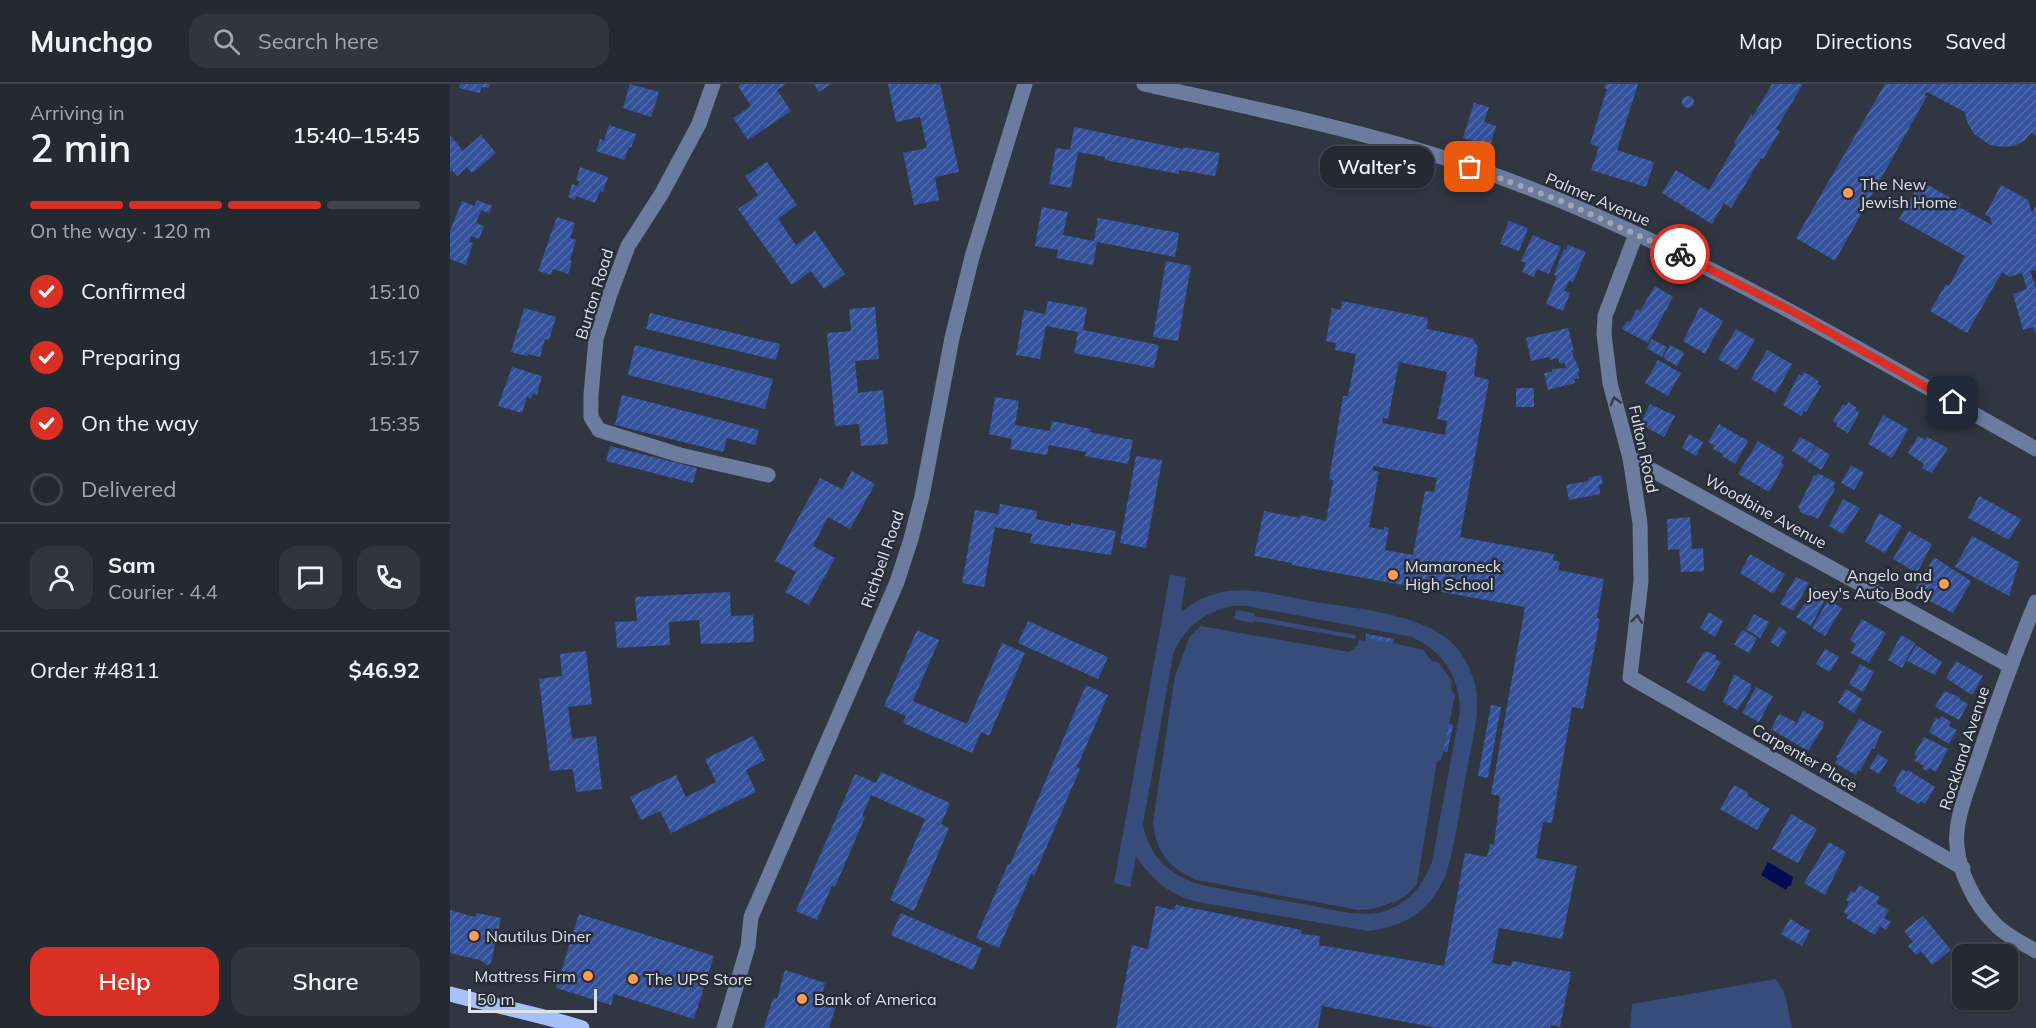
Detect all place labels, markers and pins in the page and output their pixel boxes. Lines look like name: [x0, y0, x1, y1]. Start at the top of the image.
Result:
pin: [1444, 141, 1495, 192]
callout: Walter’s: [1320, 146, 1434, 188]
place label: The New Jewish Home: [1860, 174, 1957, 212]
marker: The New Jewish Home: [1841, 186, 1855, 200]
pin: [1927, 376, 1978, 427]
place label: Mamaroneck High School: [1405, 556, 1502, 594]
place label: Angelo and Joey's Auto Body: [1807, 565, 1932, 603]
marker: Mamaroneck High School: [1386, 568, 1400, 582]
marker: Angelo and Joey's Auto Body: [1937, 577, 1951, 591]
place label: Nautilus Diner: [486, 926, 591, 946]
marker: Nautilus Diner: [467, 929, 481, 943]
place label: Mattress Firm: [475, 966, 576, 986]
marker: Mattress Firm: [581, 969, 595, 983]
place label: The UPS Store: [645, 969, 752, 989]
marker: The UPS Store: [626, 972, 640, 986]
place label: Bank of America: [814, 989, 937, 1009]
marker: Bank of America: [795, 992, 809, 1006]

